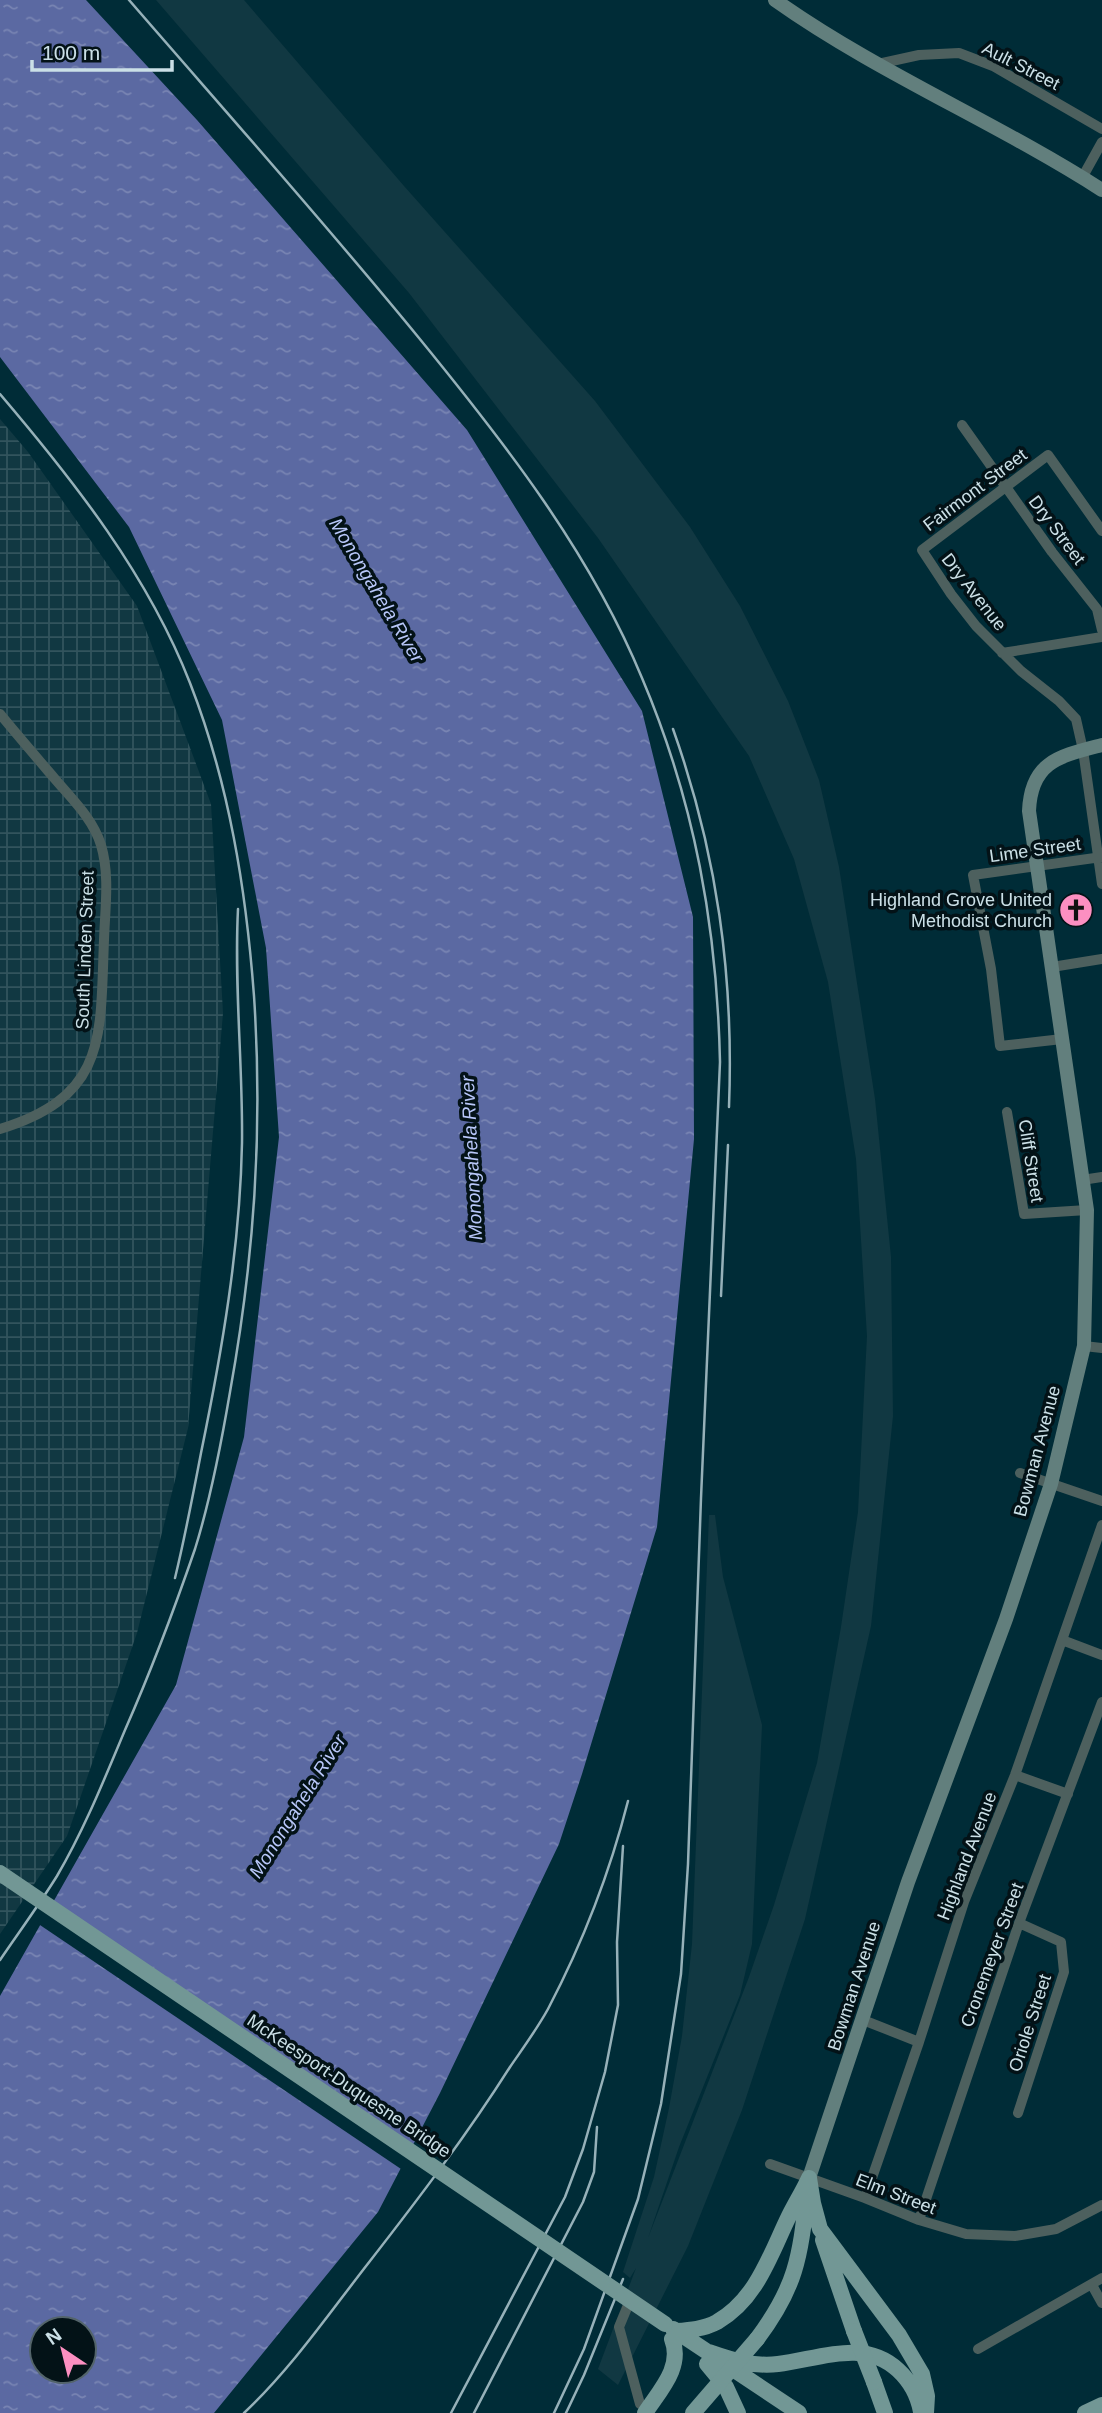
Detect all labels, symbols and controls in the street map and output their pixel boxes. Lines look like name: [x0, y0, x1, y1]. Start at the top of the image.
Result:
scale bar: [32, 28, 172, 72]
street label: Ault Street: [979, 38, 1063, 94]
text: 100 m: [42, 41, 100, 64]
street label: Fairmont Street: [919, 445, 1031, 535]
street label: Dry Street: [1025, 492, 1089, 568]
water label: Monongahela River: [325, 514, 428, 667]
street label: Dry Avenue: [938, 549, 1010, 635]
street label: Lime Street: [988, 834, 1082, 866]
street label: South Linden Street: [72, 870, 98, 1030]
place label: Highland Grove United Methodist Church: [870, 890, 1052, 931]
church icon: Highland Grove United Methodist Church: [1057, 891, 1095, 929]
water label: Monongahela River: [457, 1074, 486, 1241]
street label: Cliff Street: [1015, 1118, 1047, 1204]
street label: Bowman Avenue: [1010, 1383, 1064, 1519]
water label: Monongahela River: [245, 1730, 350, 1882]
street label: Highland Avenue: [933, 1789, 1001, 1923]
street label: Cronemeyer Street: [957, 1880, 1027, 2030]
street label: Bowman Avenue: [824, 1919, 884, 2053]
street label: Oriole Street: [1005, 1972, 1055, 2074]
street label: McKeesport-Duquesne Bridge: [243, 2010, 455, 2162]
street label: Elm Street: [853, 2170, 939, 2218]
north arrow: [28, 2315, 98, 2385]
text: N: [42, 2324, 65, 2349]

